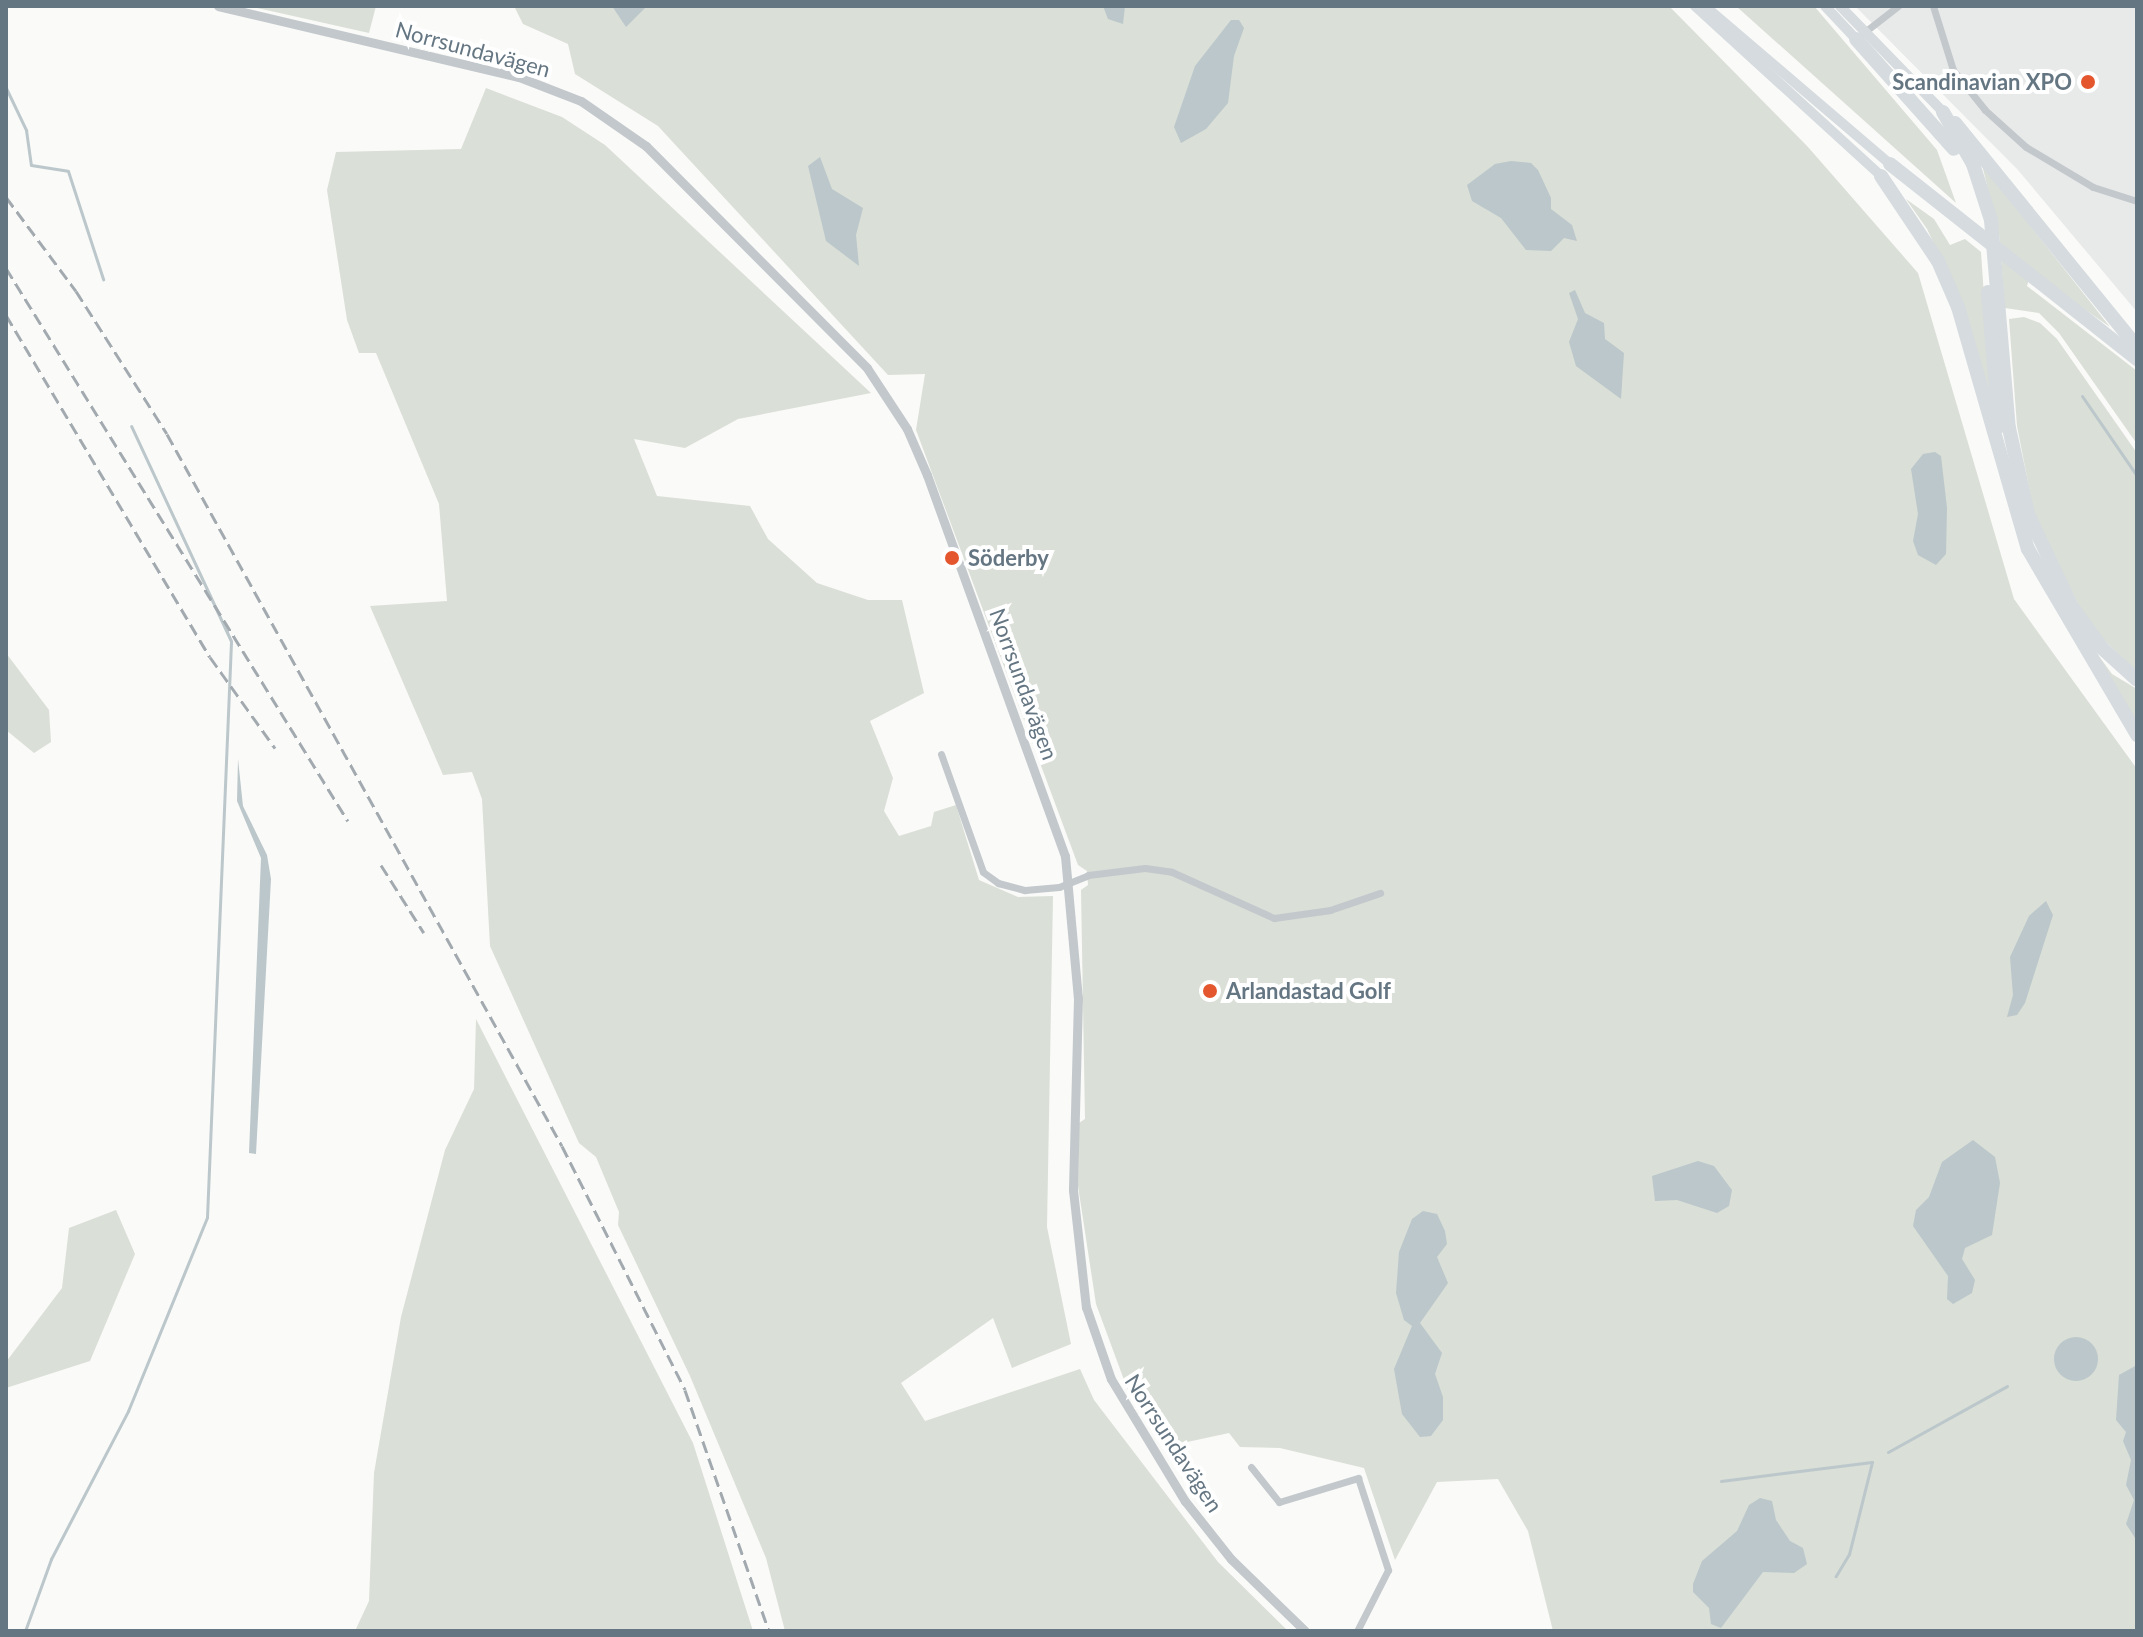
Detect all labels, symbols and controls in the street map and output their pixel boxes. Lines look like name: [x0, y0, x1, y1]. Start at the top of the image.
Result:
street label: Norrsundavägen: [393, 16, 553, 82]
place label: Scandinavian XPO: [1892, 69, 2072, 95]
marker: Scandinavian XPO: [2079, 73, 2097, 91]
place label: Söderby: [968, 545, 1049, 571]
marker: Söderby: [943, 549, 961, 567]
street label: Norrsundavägen: [984, 605, 1064, 763]
place label: Arlandastad Golf: [1226, 978, 1391, 1004]
marker: Arlandastad Golf: [1201, 982, 1219, 1000]
street label: Norrsundavägen: [1120, 1369, 1228, 1517]

